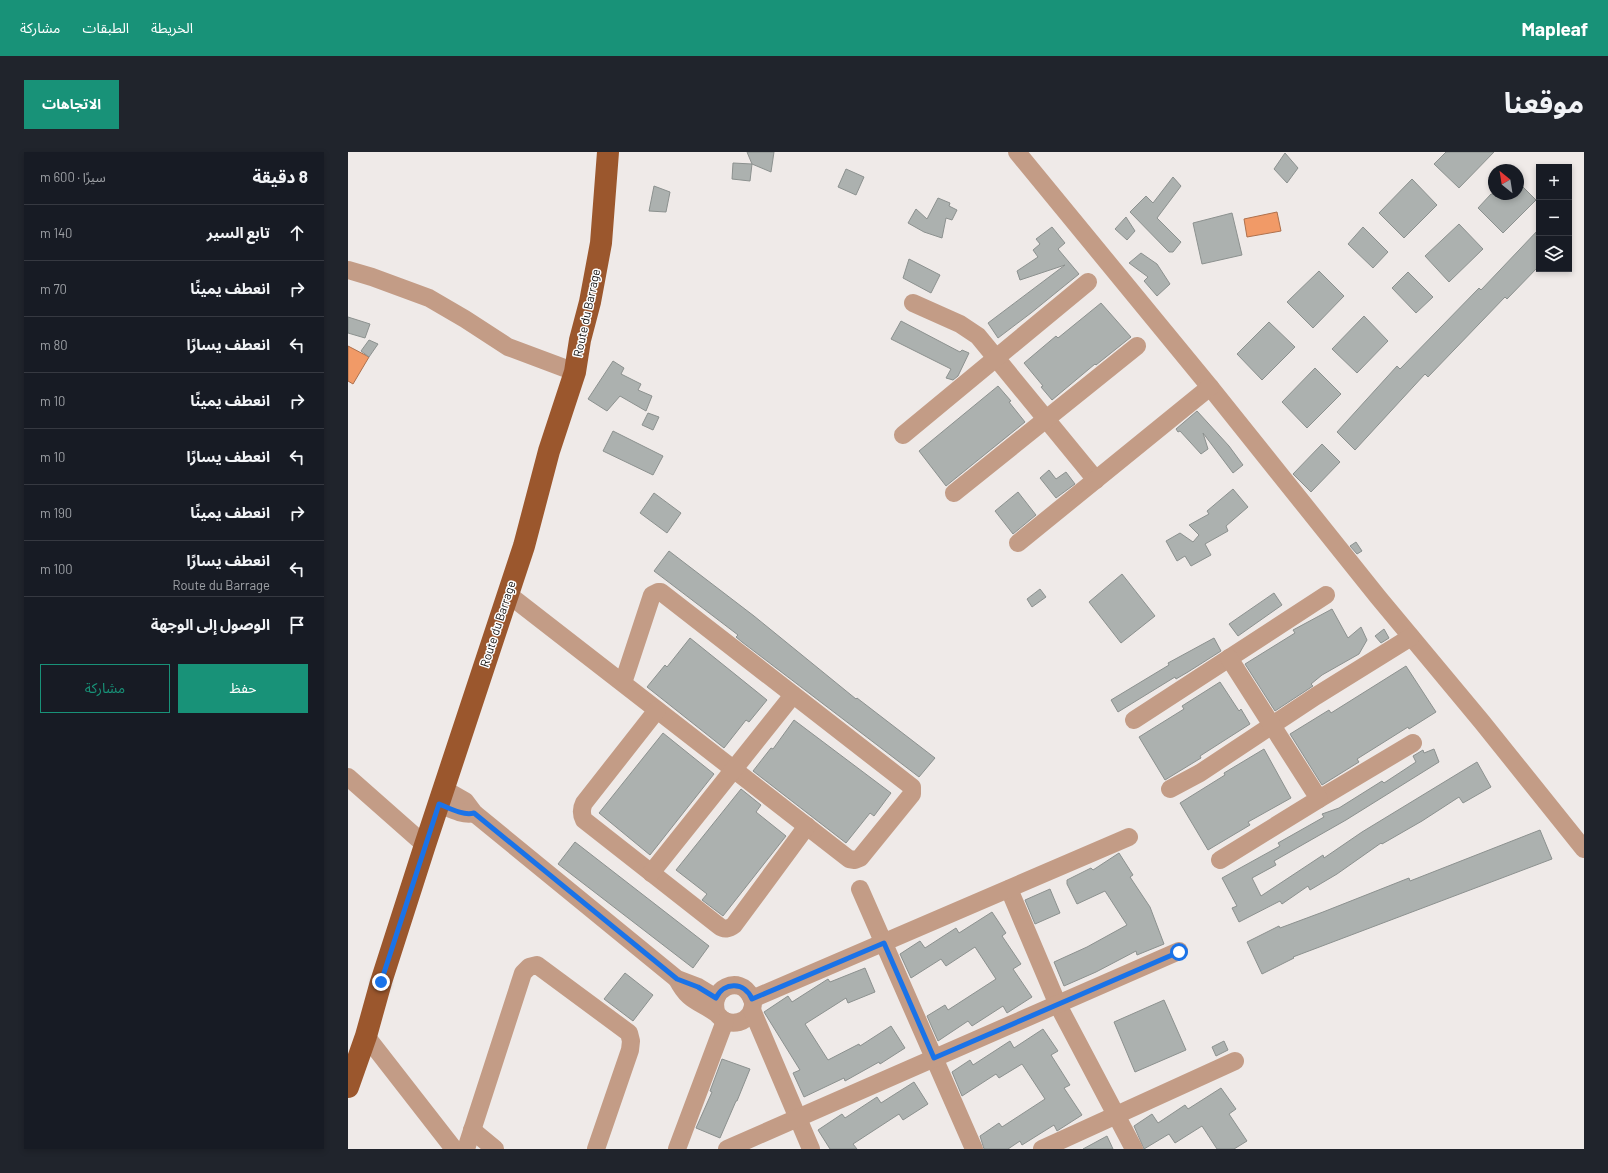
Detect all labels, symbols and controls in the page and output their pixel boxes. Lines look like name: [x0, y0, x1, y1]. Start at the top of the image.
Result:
text: Mapleaf: [1521, 17, 1588, 40]
text: مشاركة: [20, 19, 60, 36]
text: الطبقات: [82, 19, 129, 36]
text: الخريطة: [151, 19, 193, 36]
button: الاتجاهات: [24, 80, 119, 129]
text: موقعنا: [1504, 85, 1584, 119]
north arrow: [1488, 164, 1524, 200]
map controls: [1536, 164, 1572, 272]
button: +: [1536, 164, 1572, 200]
text: 8 دقيقة: [253, 166, 308, 186]
text: سيرًا · 600 m: [40, 169, 106, 185]
button: −: [1536, 200, 1572, 236]
icon: ahead: [286, 222, 308, 244]
text: تابع السير: [207, 223, 270, 241]
text: 140 m: [40, 225, 72, 241]
button: layers: [1536, 236, 1572, 272]
street label: Route du Barrage: [570, 267, 602, 358]
icon: right: [286, 278, 308, 300]
text: انعطف يمينًا: [190, 279, 270, 297]
text: 70 m: [40, 281, 67, 297]
icon: left: [286, 334, 308, 356]
text: انعطف يسارًا: [186, 335, 270, 353]
text: 80 m: [40, 337, 68, 353]
icon: right: [286, 390, 308, 412]
text: انعطف يمينًا: [190, 391, 270, 409]
text: 10 m: [40, 393, 65, 409]
icon: left: [286, 446, 308, 468]
text: انعطف يسارًا: [186, 447, 270, 465]
text: 10 m: [40, 449, 65, 465]
icon: right: [286, 502, 308, 524]
text: انعطف يمينًا: [190, 503, 270, 521]
text: 190 m: [40, 505, 72, 521]
text: انعطف يسارًا: [186, 551, 270, 569]
icon: left: [286, 558, 308, 580]
text: 100 m: [40, 561, 73, 577]
text: Route du Barrage: [173, 577, 270, 593]
street label: Route du Barrage: [477, 579, 518, 669]
icon: arrive: [286, 614, 308, 636]
text: الوصول إلى الوجهة: [151, 615, 270, 633]
button: مشاركة: [40, 664, 170, 713]
button: حفظ: [178, 664, 308, 713]
route start: [1170, 943, 1188, 961]
route end: [372, 973, 390, 991]

